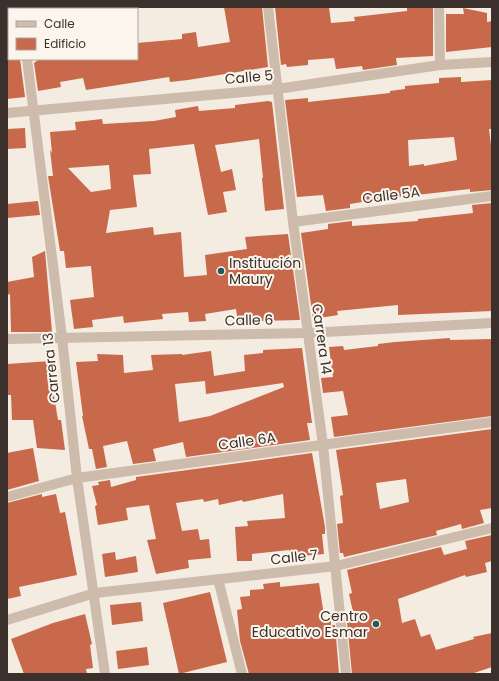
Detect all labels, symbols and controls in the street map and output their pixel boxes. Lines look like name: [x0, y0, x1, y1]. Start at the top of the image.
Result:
legend: [8, 8, 138, 60]
text: Calle: [44, 15, 75, 32]
text: Edificio: [44, 35, 86, 52]
street label: Calle 5: [224, 65, 274, 89]
street label: Calle 5A: [361, 182, 421, 208]
place label: Institución Maury: [229, 253, 301, 289]
marker: Institución Maury: [216, 266, 226, 276]
street label: Carrera 14: [307, 302, 337, 376]
street label: Calle 6: [225, 310, 274, 330]
street label: Carrera 13: [37, 332, 65, 404]
street label: Calle 6A: [217, 427, 277, 455]
street label: Calle 7: [269, 545, 319, 569]
place label: Centro Educativo Esmar: [252, 606, 368, 642]
marker: Centro Educativo Esmar: [371, 619, 381, 629]

